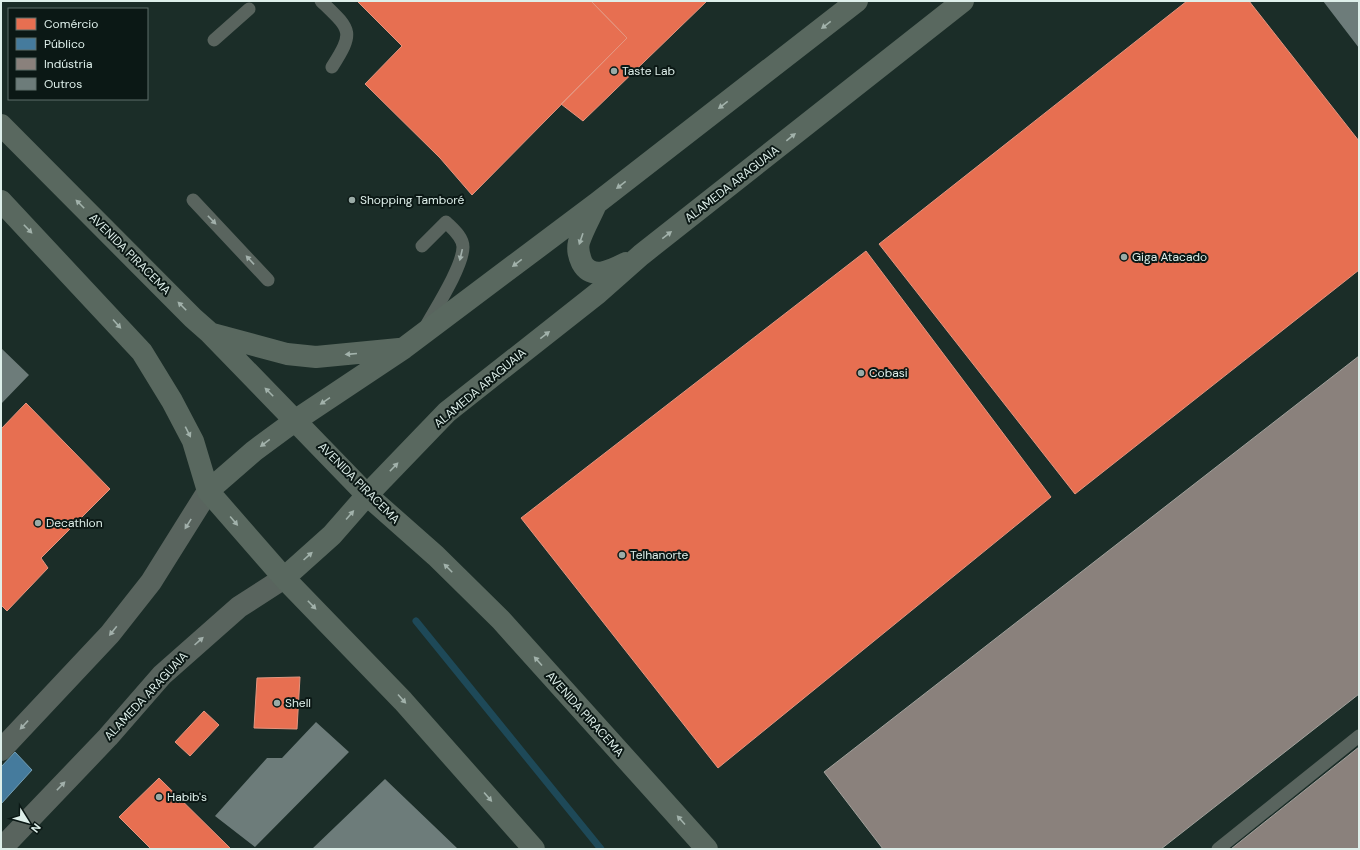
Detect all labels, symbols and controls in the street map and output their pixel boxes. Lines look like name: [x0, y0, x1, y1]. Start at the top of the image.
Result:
legend: [8, 8, 148, 100]
text: Comércio: [44, 16, 98, 32]
one-way arrow: [820, 21, 831, 29]
text: Público: [44, 36, 85, 52]
text: Indústria: [44, 56, 92, 72]
place label: Taste Lab: [622, 63, 675, 79]
marker: Taste Lab: [609, 66, 619, 76]
text: Outros: [44, 76, 82, 92]
one-way arrow: [718, 101, 729, 109]
one-way arrow: [785, 133, 796, 142]
street label: ALAMEDA ARAGUAIA: [681, 142, 783, 226]
one-way arrow: [615, 180, 626, 189]
place label: Shopping Tamboré: [360, 192, 465, 208]
marker: Shopping Tamboré: [347, 195, 357, 205]
one-way arrow: [75, 199, 85, 209]
street label: AVENIDA PIRACEMA: [86, 210, 174, 298]
one-way arrow: [207, 215, 217, 225]
one-way arrow: [23, 224, 33, 234]
one-way arrow: [661, 231, 672, 239]
one-way arrow: [578, 233, 584, 245]
one-way arrow: [458, 249, 464, 261]
place label: Giga Atacado: [1132, 249, 1207, 265]
marker: Giga Atacado: [1119, 252, 1129, 262]
one-way arrow: [245, 255, 254, 265]
one-way arrow: [511, 259, 522, 267]
one-way arrow: [177, 301, 186, 311]
one-way arrow: [112, 319, 122, 329]
one-way arrow: [539, 331, 550, 339]
street label: ALAMEDA ARAGUAIA: [430, 345, 530, 431]
one-way arrow: [345, 351, 357, 358]
place label: Cobasi: [869, 365, 908, 381]
marker: Cobasi: [856, 368, 866, 378]
one-way arrow: [264, 387, 273, 397]
one-way arrow: [320, 397, 330, 405]
one-way arrow: [185, 426, 191, 438]
one-way arrow: [259, 439, 270, 448]
street label: AVENIDA PIRACEMA: [315, 439, 403, 527]
one-way arrow: [390, 462, 399, 472]
one-way arrow: [345, 509, 354, 520]
place label: Decathlon: [46, 515, 103, 531]
one-way arrow: [229, 516, 238, 526]
marker: Decathlon: [33, 518, 43, 528]
one-way arrow: [184, 518, 191, 530]
place label: Telhanorte: [630, 547, 689, 563]
marker: Telhanorte: [617, 550, 627, 560]
one-way arrow: [303, 552, 314, 561]
one-way arrow: [443, 563, 453, 573]
one-way arrow: [307, 600, 316, 610]
one-way arrow: [109, 625, 118, 636]
one-way arrow: [193, 637, 204, 646]
street label: ALAMEDA ARAGUAIA: [101, 648, 191, 744]
one-way arrow: [533, 656, 542, 667]
street label: AVENIDA PIRACEMA: [542, 668, 628, 760]
one-way arrow: [397, 694, 406, 704]
place label: Shell: [285, 695, 311, 711]
marker: Shell: [272, 698, 282, 708]
one-way arrow: [19, 720, 29, 730]
one-way arrow: [56, 781, 66, 791]
place label: Habib's: [167, 789, 207, 805]
one-way arrow: [483, 791, 492, 802]
marker: Habib's: [154, 792, 164, 802]
north arrow: [8, 802, 48, 842]
one-way arrow: [677, 815, 686, 825]
text: N: [28, 821, 44, 835]

